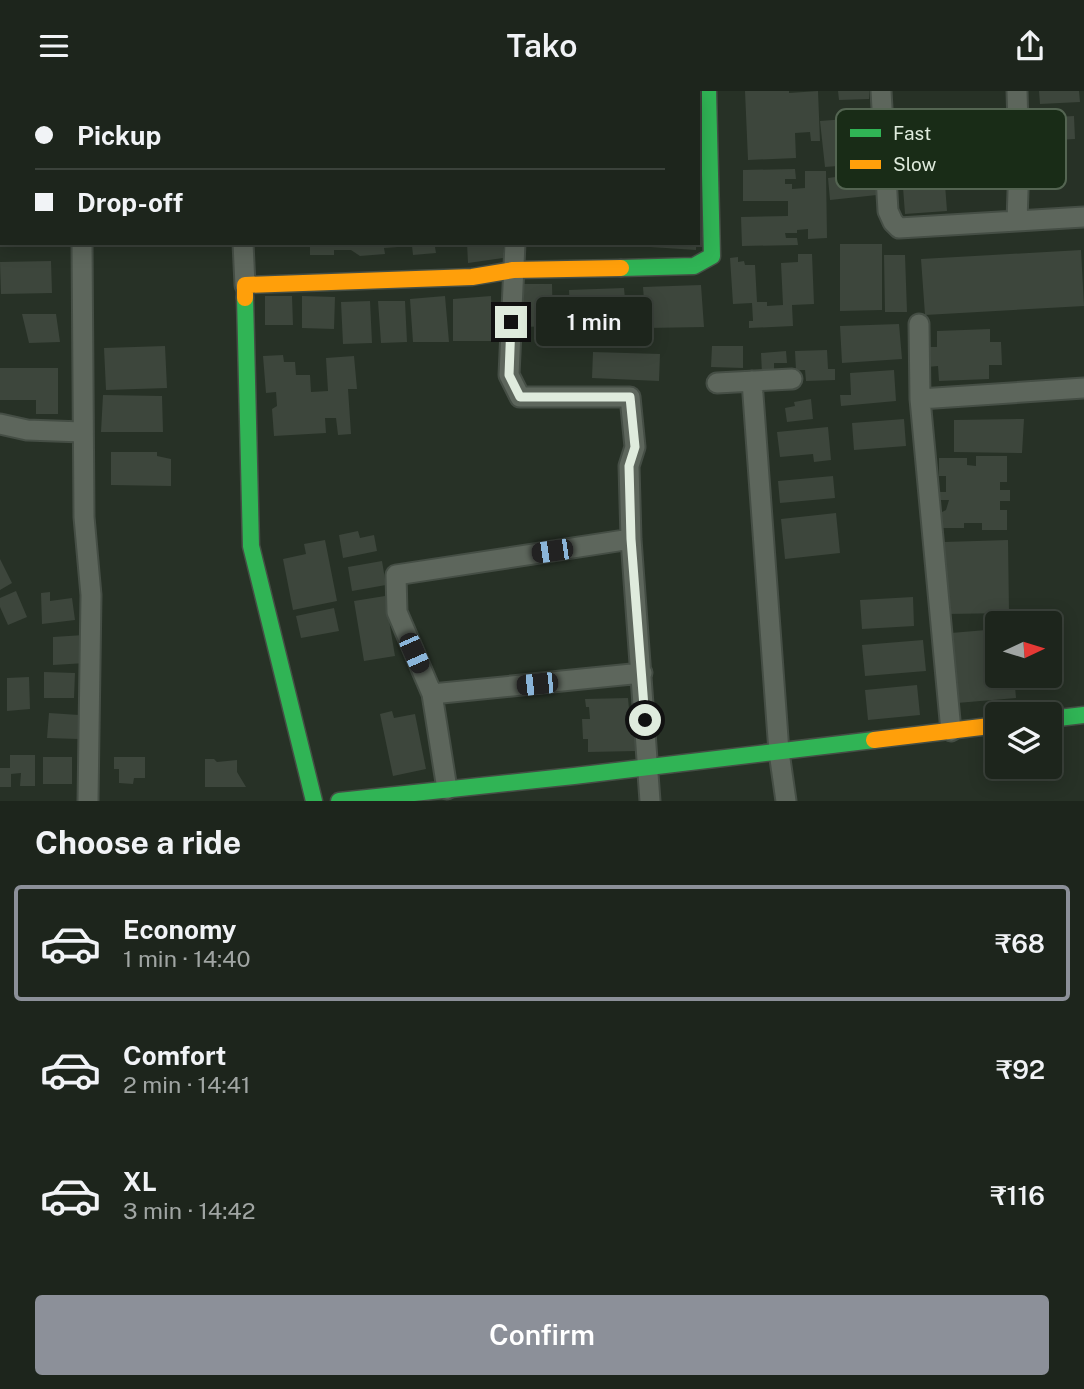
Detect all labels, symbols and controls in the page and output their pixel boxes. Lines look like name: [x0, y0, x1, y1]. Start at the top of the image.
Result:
icon: menu: [35, 27, 73, 65]
text: Tako: [506, 27, 578, 64]
icon: share: [1011, 27, 1049, 65]
legend: [836, 109, 1066, 189]
text: Pickup: [77, 120, 161, 151]
text: Fast: [893, 122, 931, 144]
text: Slow: [893, 153, 937, 175]
text: Drop-off: [77, 187, 183, 218]
callout: 1 min: [536, 297, 651, 347]
route end: [495, 306, 527, 338]
text: 1 min: [567, 308, 621, 335]
car: [530, 538, 575, 564]
north arrow: [985, 611, 1062, 688]
map controls: [985, 611, 1062, 779]
car: [396, 630, 433, 676]
car: [516, 671, 559, 697]
button: layers: [985, 702, 1062, 779]
route start: [629, 704, 661, 736]
text: Choose a ride: [35, 824, 241, 861]
icon: car: [39, 912, 102, 975]
text: Economy: [123, 914, 236, 945]
text: ₹68: [995, 928, 1045, 959]
text: 1 min · 14:40: [123, 945, 251, 972]
icon: car: [39, 1038, 102, 1101]
text: Comfort: [123, 1040, 226, 1071]
text: ₹92: [996, 1054, 1045, 1085]
text: 2 min · 14:41: [123, 1071, 250, 1098]
icon: car: [39, 1164, 102, 1227]
text: XL: [123, 1166, 157, 1197]
text: ₹116: [990, 1180, 1045, 1211]
text: 3 min · 14:42: [123, 1197, 255, 1224]
button: Confirm: [35, 1295, 1049, 1375]

